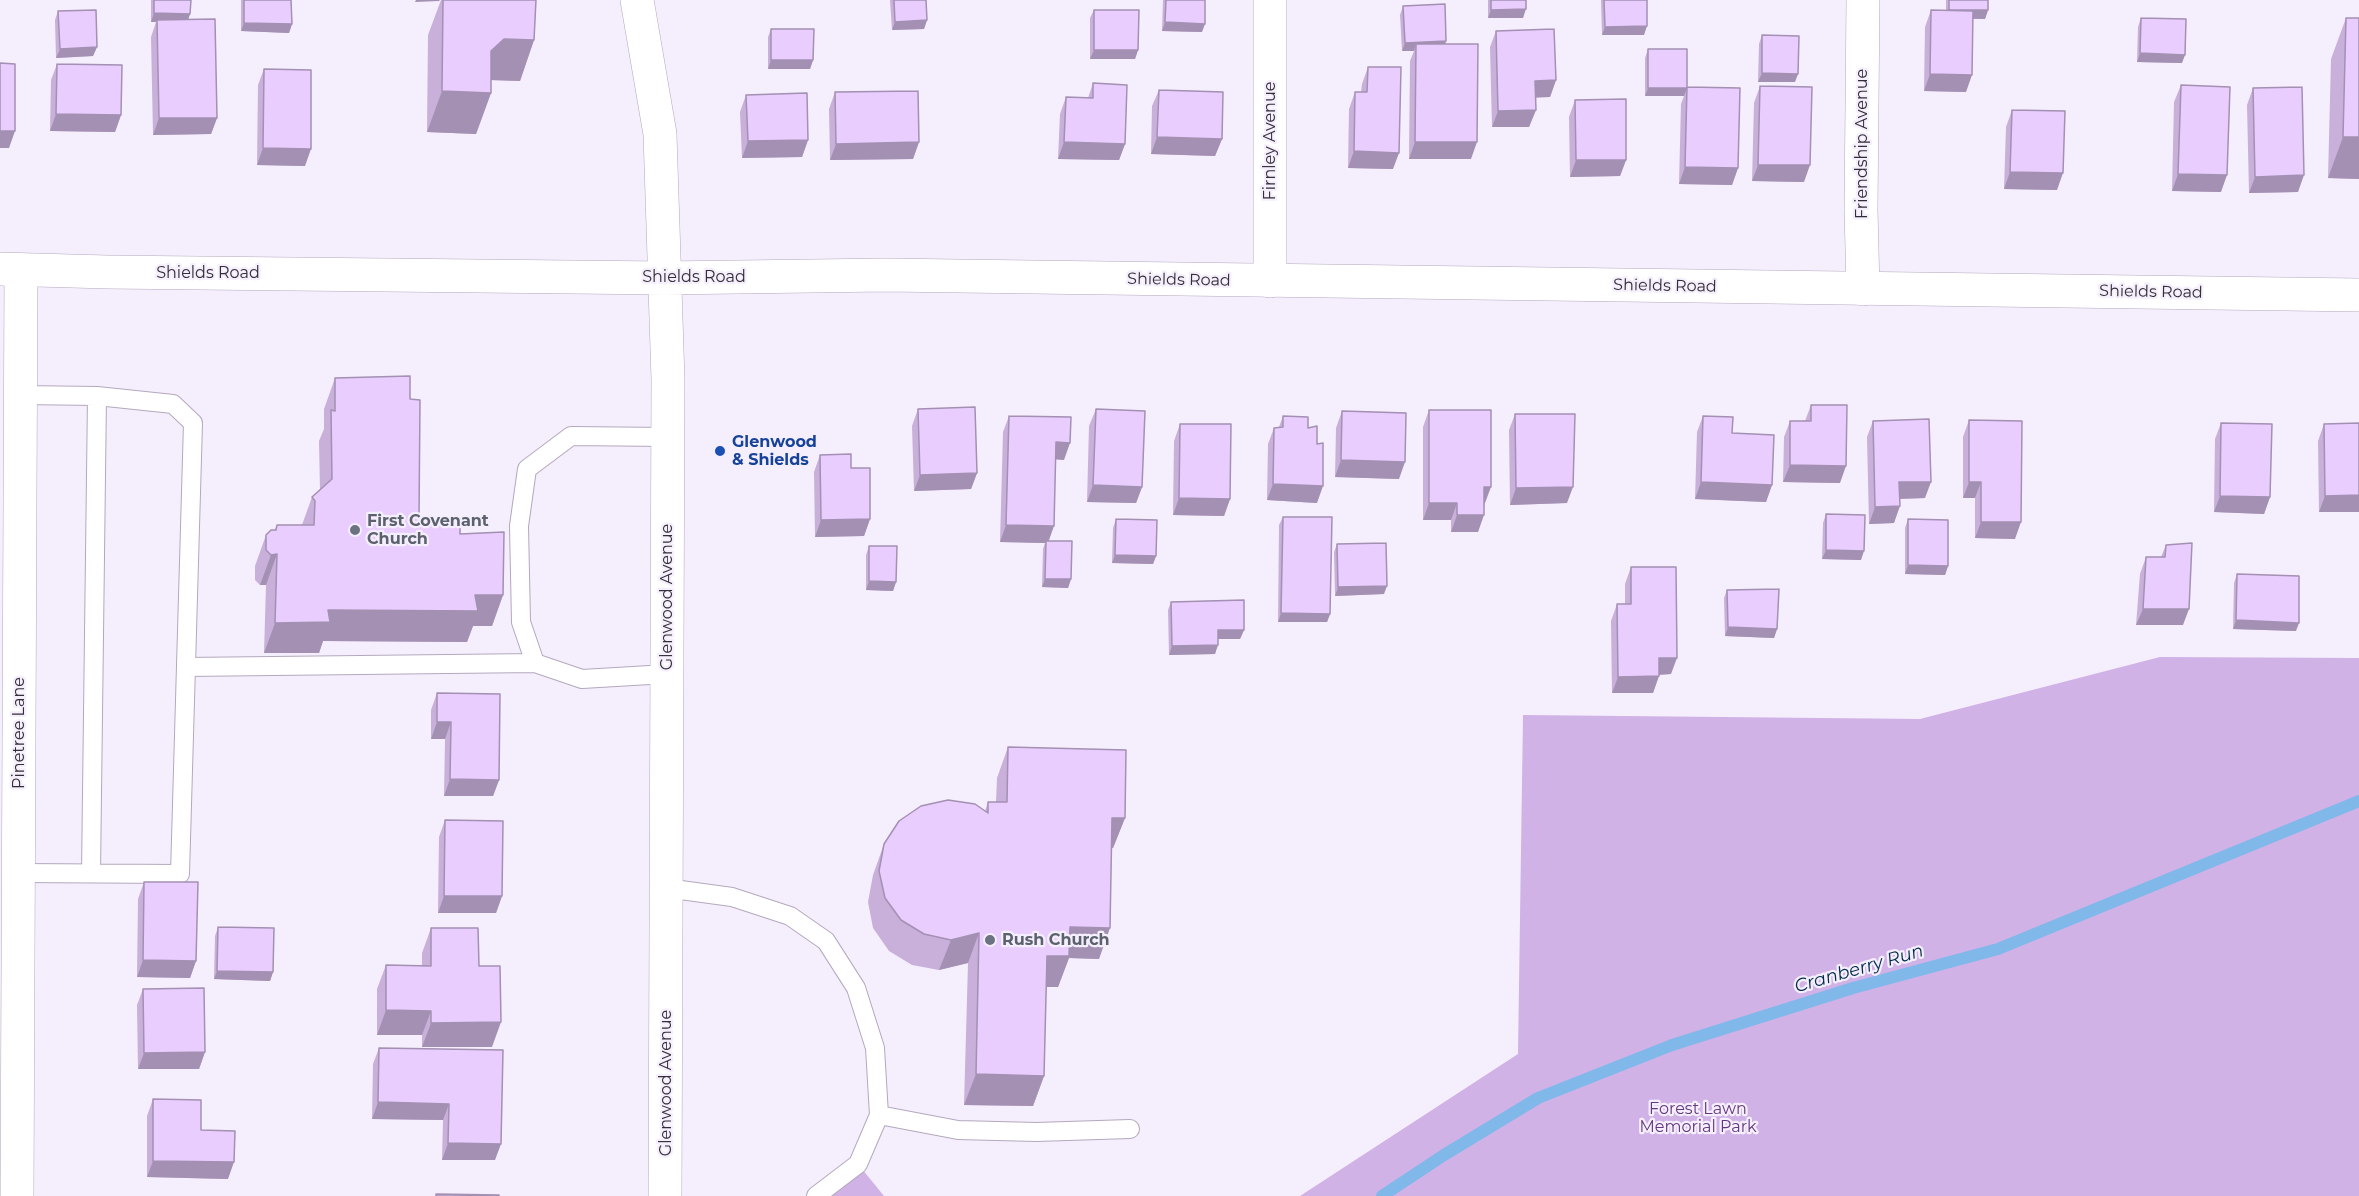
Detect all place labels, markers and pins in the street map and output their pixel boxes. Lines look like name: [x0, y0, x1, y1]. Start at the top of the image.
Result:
place label: Glenwood & Shields: [732, 432, 817, 470]
marker: Glenwood & Shields: [713, 444, 727, 458]
place label: First Covenant Church: [367, 511, 489, 549]
marker: First Covenant Church: [348, 523, 362, 537]
place label: Rush Church: [1002, 930, 1110, 950]
marker: Rush Church: [983, 933, 997, 947]

